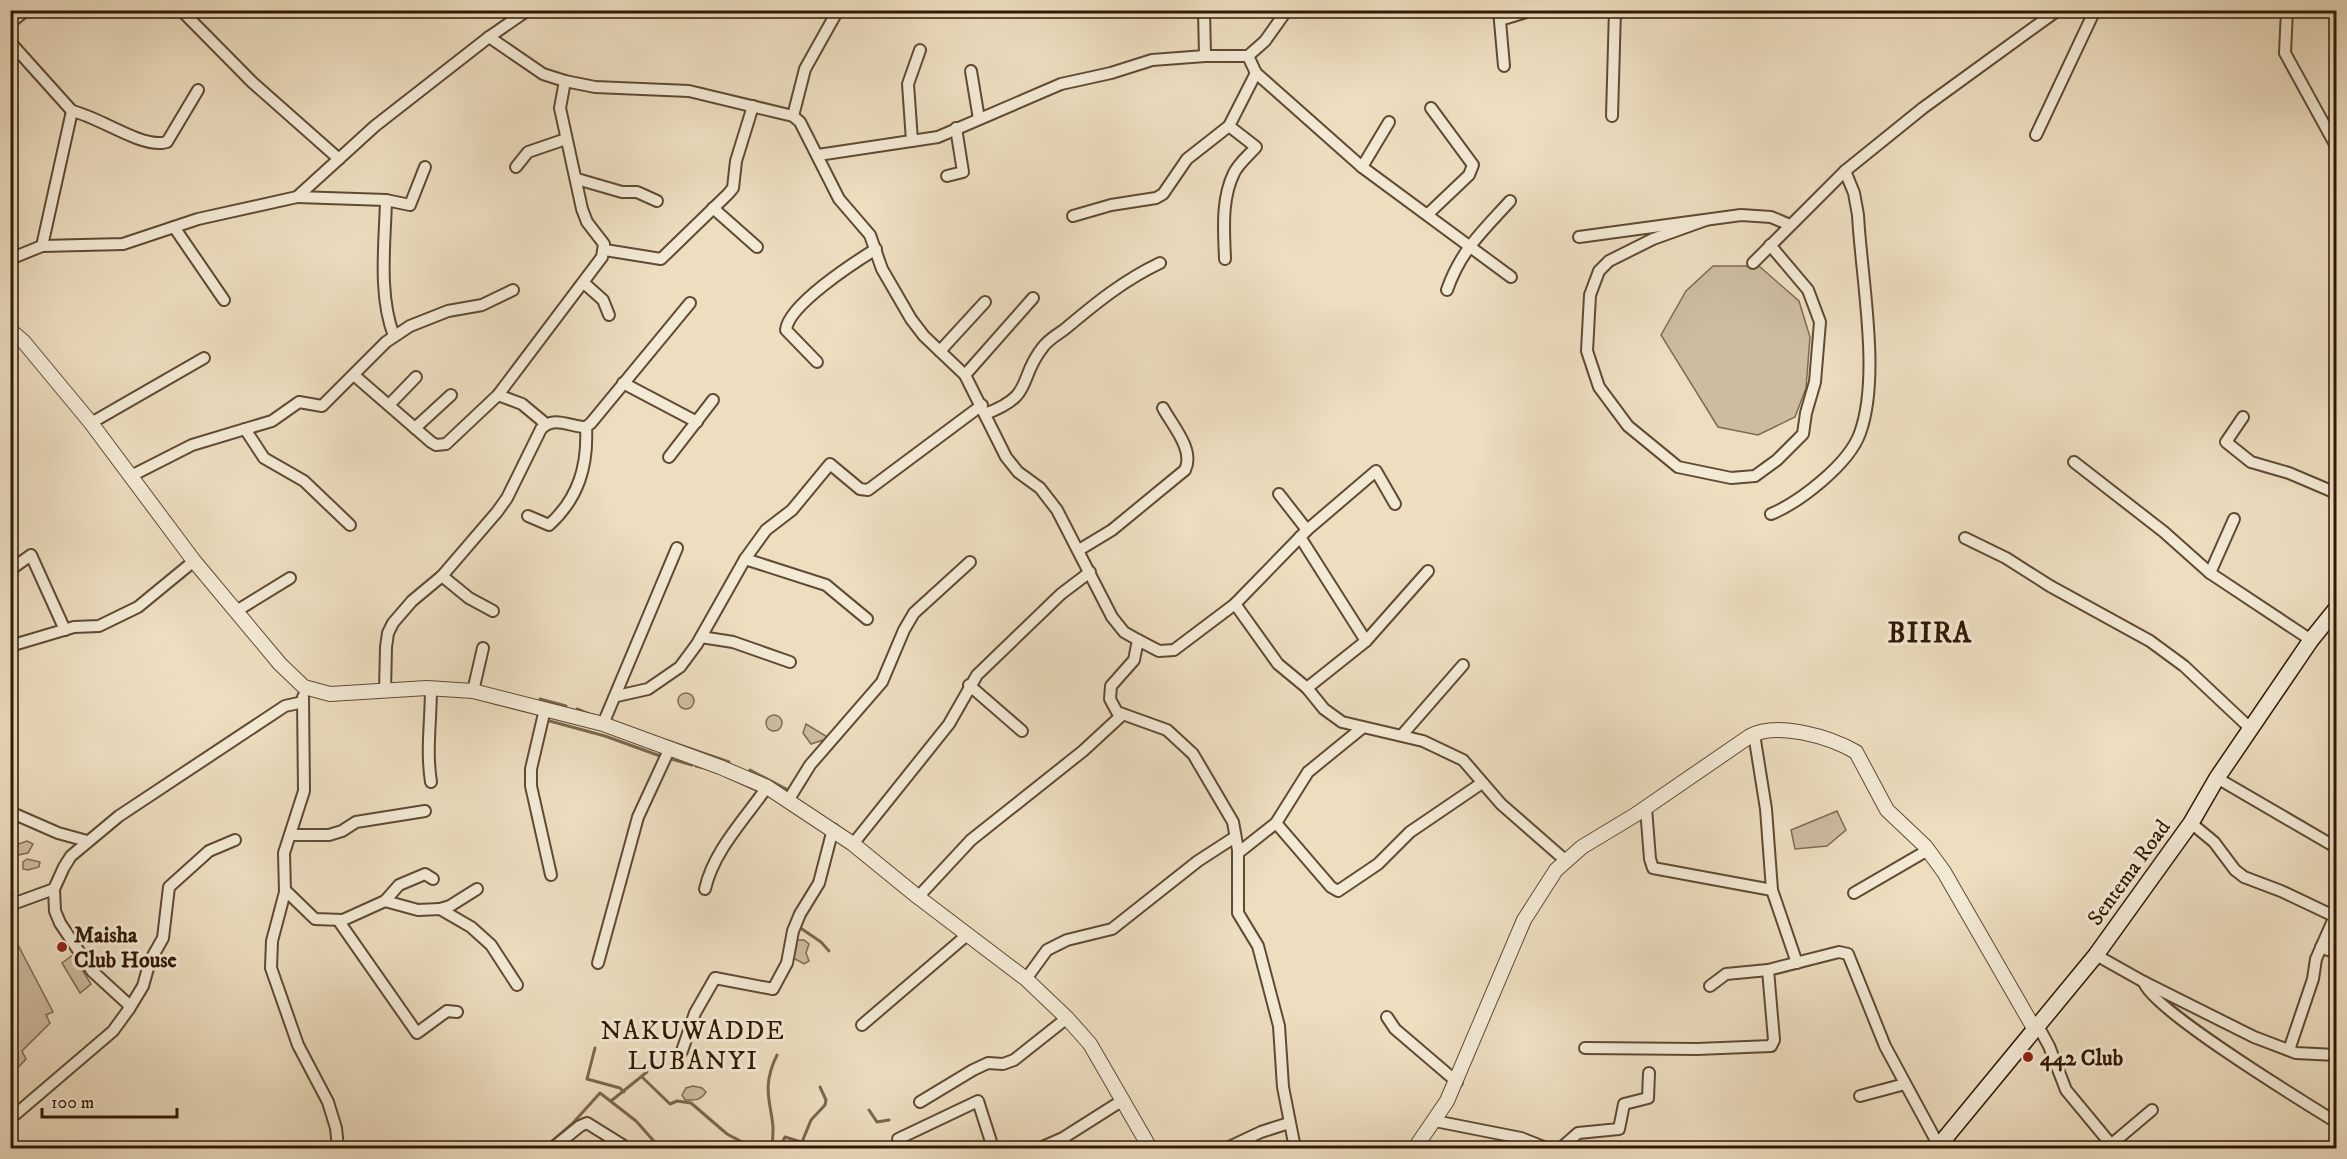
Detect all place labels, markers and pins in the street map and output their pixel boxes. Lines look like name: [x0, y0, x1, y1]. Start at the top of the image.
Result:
place label: Maisha Club House: [74, 922, 177, 974]
marker: Maisha Club House: [55, 940, 69, 954]
place label: 442 Club: [2040, 1045, 2123, 1072]
marker: 442 Club: [2021, 1050, 2035, 1064]

